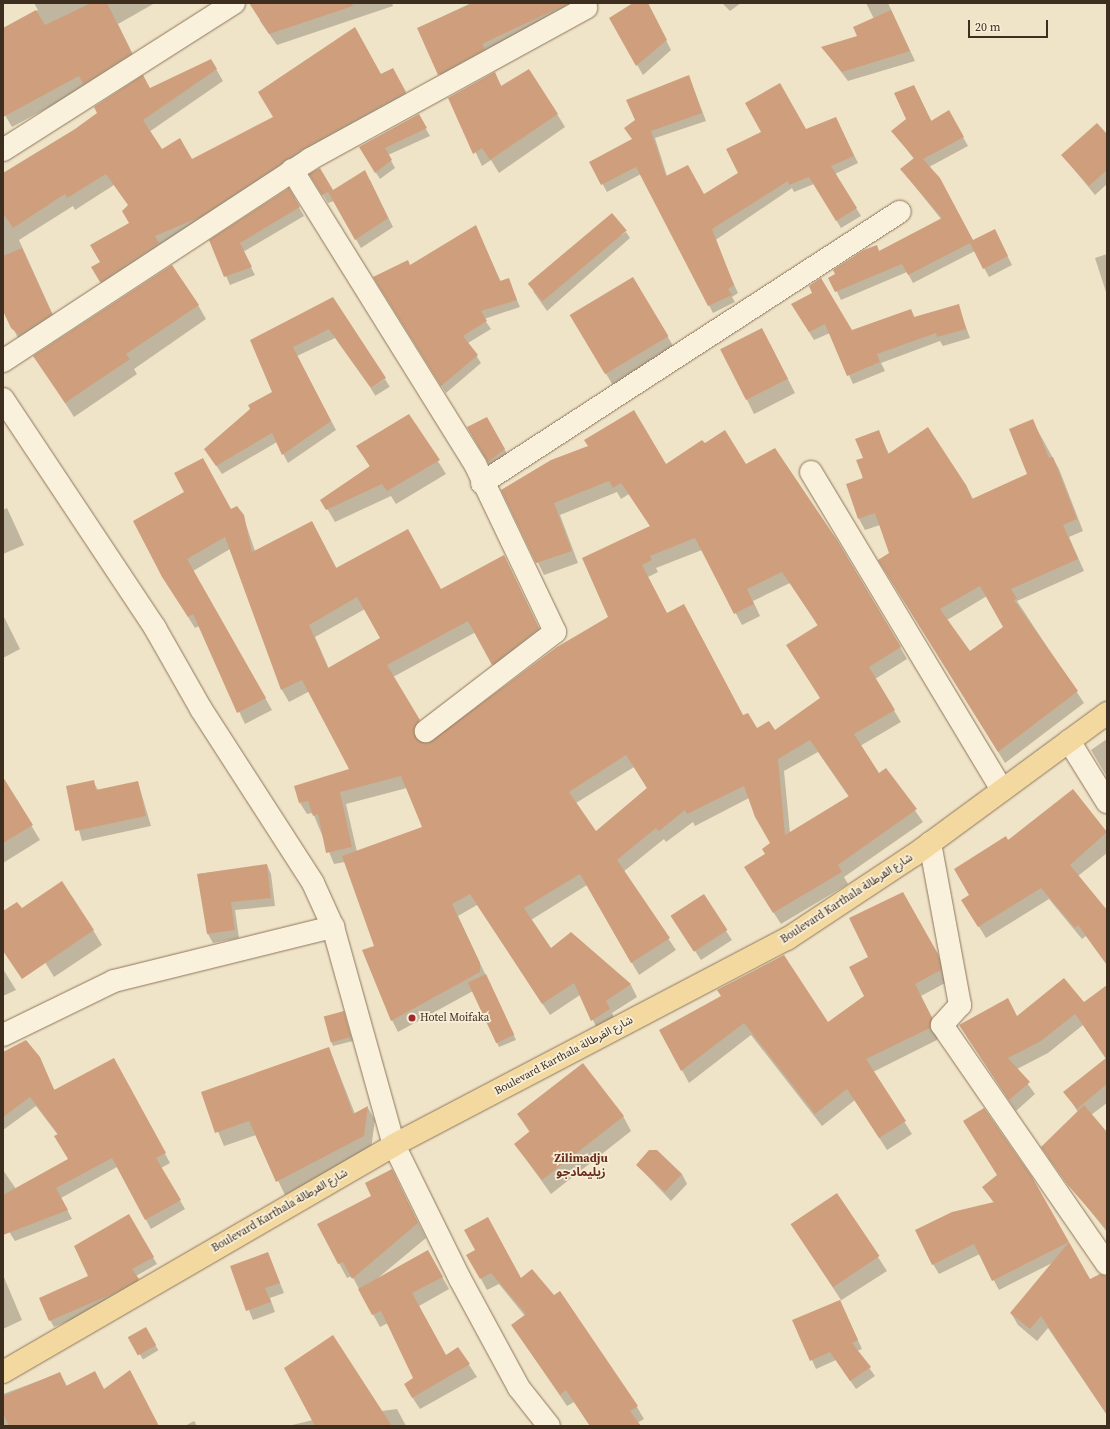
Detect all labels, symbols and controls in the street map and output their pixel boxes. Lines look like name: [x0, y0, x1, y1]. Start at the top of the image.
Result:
scale bar: [970, 12, 1050, 38]
text: 20 m: [975, 19, 1001, 35]
street label: Boulevard Karthala شارع القرطالة: [778, 851, 916, 947]
place label: Hotel Moifaka: [420, 1011, 489, 1025]
marker: Hotel Moifaka: [407, 1013, 417, 1023]
street label: Boulevard Karthala شارع القرطالة: [493, 1014, 635, 1098]
district label: Zilimadju زيليمادجو: [554, 1152, 608, 1180]
street label: Boulevard Karthala شارع القرطالة: [210, 1167, 350, 1255]

